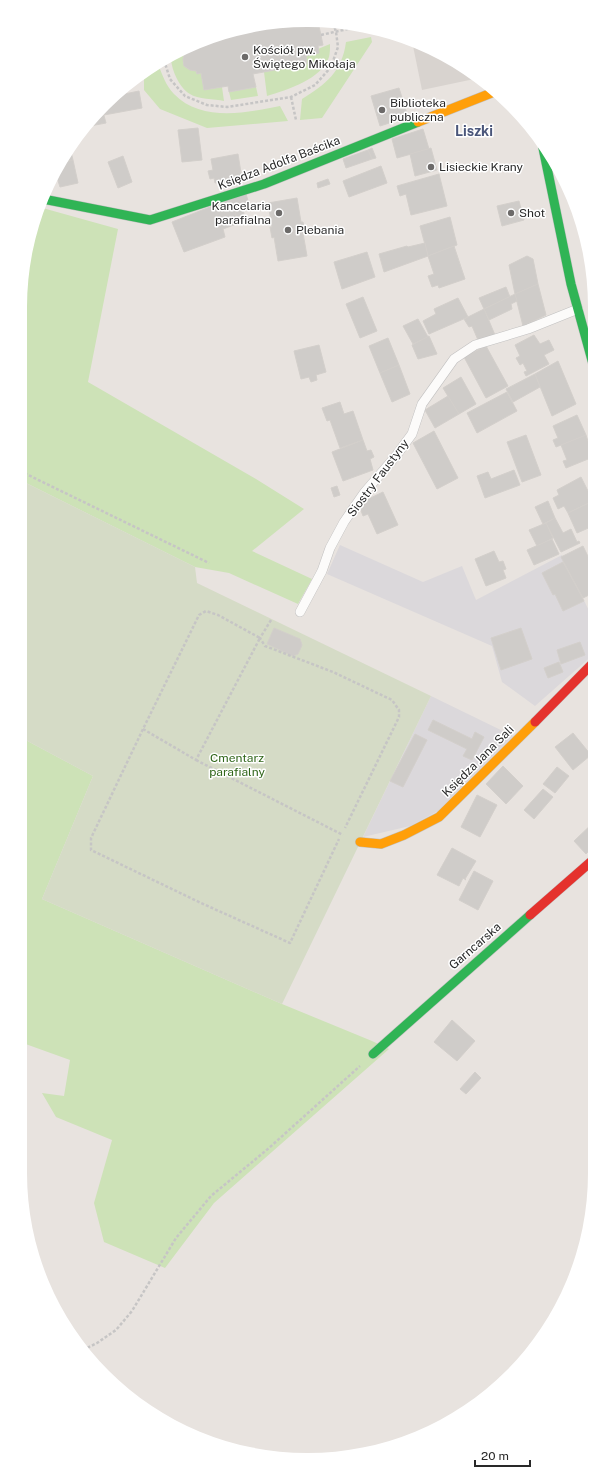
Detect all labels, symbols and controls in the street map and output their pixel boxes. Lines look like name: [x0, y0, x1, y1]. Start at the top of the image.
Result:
place label: Kościół pw. Świętego Mikołaja: [253, 43, 356, 71]
marker: Kościół pw. Świętego Mikołaja: [240, 52, 250, 62]
place label: Biblioteka publiczna: [390, 96, 446, 124]
marker: Biblioteka publiczna: [377, 105, 387, 115]
district label: Liszki: [455, 123, 493, 139]
street label: Księdza Adolfa Baścika: [216, 133, 342, 193]
place label: Lisieckie Krany: [439, 160, 524, 174]
marker: Lisieckie Krany: [426, 162, 436, 172]
place label: Kancelaria parafialna: [212, 199, 271, 227]
place label: Shot: [519, 206, 545, 220]
marker: Kancelaria parafialna: [274, 208, 284, 218]
marker: Shot: [506, 208, 516, 218]
place label: Plebania: [296, 223, 344, 237]
marker: Plebania: [283, 225, 293, 235]
street label: Siostry Faustyny: [344, 436, 412, 519]
street label: Księdza Jana Sali: [439, 722, 517, 800]
park label: Cmentarz parafialny: [209, 751, 265, 779]
street label: Garncarska: [446, 920, 504, 972]
scale bar: [475, 1442, 530, 1468]
text: 20 m: [481, 1449, 509, 1463]

